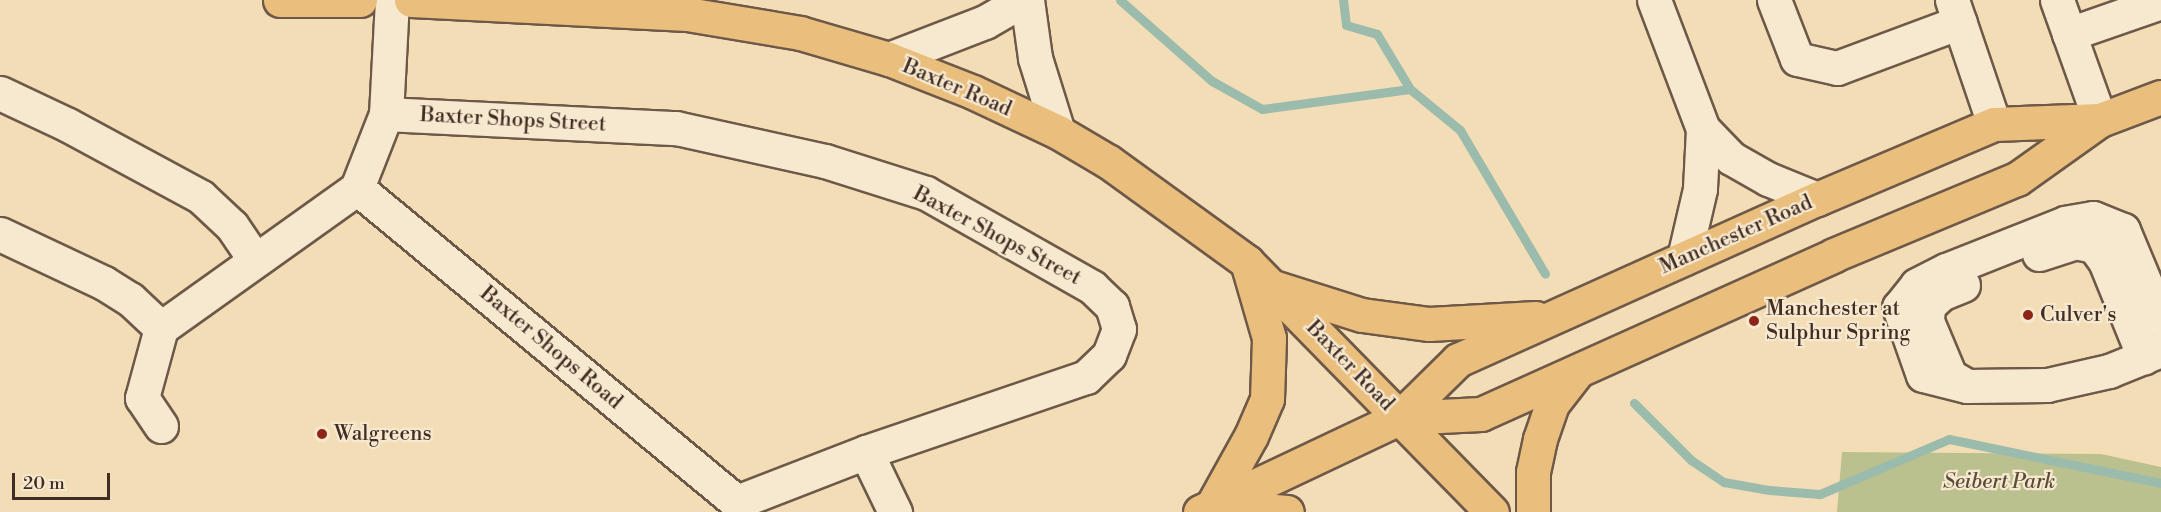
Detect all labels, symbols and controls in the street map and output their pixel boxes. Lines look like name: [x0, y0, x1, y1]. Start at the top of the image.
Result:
street label: Baxter Road: [899, 54, 1015, 122]
street label: Baxter Shops Street: [419, 103, 607, 137]
street label: Baxter Shops Street: [909, 181, 1085, 291]
street label: Manchester Road: [1656, 190, 1816, 280]
street label: Baxter Shops Road: [475, 281, 627, 415]
place label: Manchester at Sulphur Spring: [1766, 296, 1910, 346]
place label: Culver's: [2040, 302, 2116, 328]
marker: Culver's: [2021, 308, 2035, 322]
marker: Manchester at Sulphur Spring: [1747, 314, 1761, 328]
street label: Baxter Road: [1301, 316, 1399, 416]
place label: Walgreens: [334, 421, 432, 447]
marker: Walgreens: [315, 427, 329, 441]
scale bar: [15, 461, 112, 499]
park label: Seibert Park: [1943, 469, 2055, 495]
text: 20 m: [23, 472, 65, 495]

